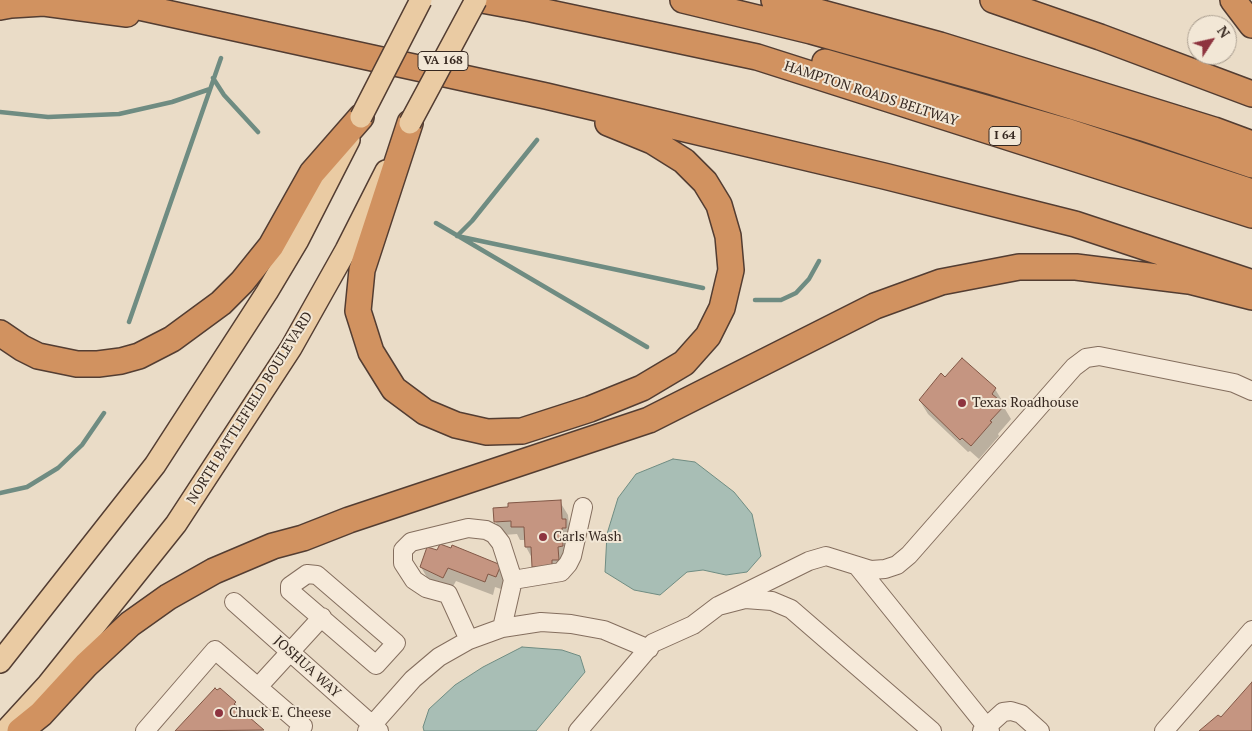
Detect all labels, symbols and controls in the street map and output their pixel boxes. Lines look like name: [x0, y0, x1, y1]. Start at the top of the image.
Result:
north arrow: [1187, 15, 1237, 65]
text: N: [1213, 22, 1235, 41]
road number: VA 168: [418, 51, 468, 70]
street label: HAMPTON ROADS BELTWAY: [782, 58, 960, 130]
road number: I 64: [989, 126, 1021, 146]
street label: NORTH BATTLEFIELD BOULEVARD: [184, 309, 316, 507]
place label: Texas Roadhouse: [972, 395, 1079, 411]
marker: Texas Roadhouse: [956, 397, 968, 409]
place label: Carls Wash: [553, 529, 622, 545]
marker: Carls Wash: [537, 531, 549, 543]
street label: JOSHUA WAY: [270, 633, 344, 701]
place label: Chuck E. Cheese: [229, 705, 331, 721]
marker: Chuck E. Cheese: [213, 707, 225, 719]

